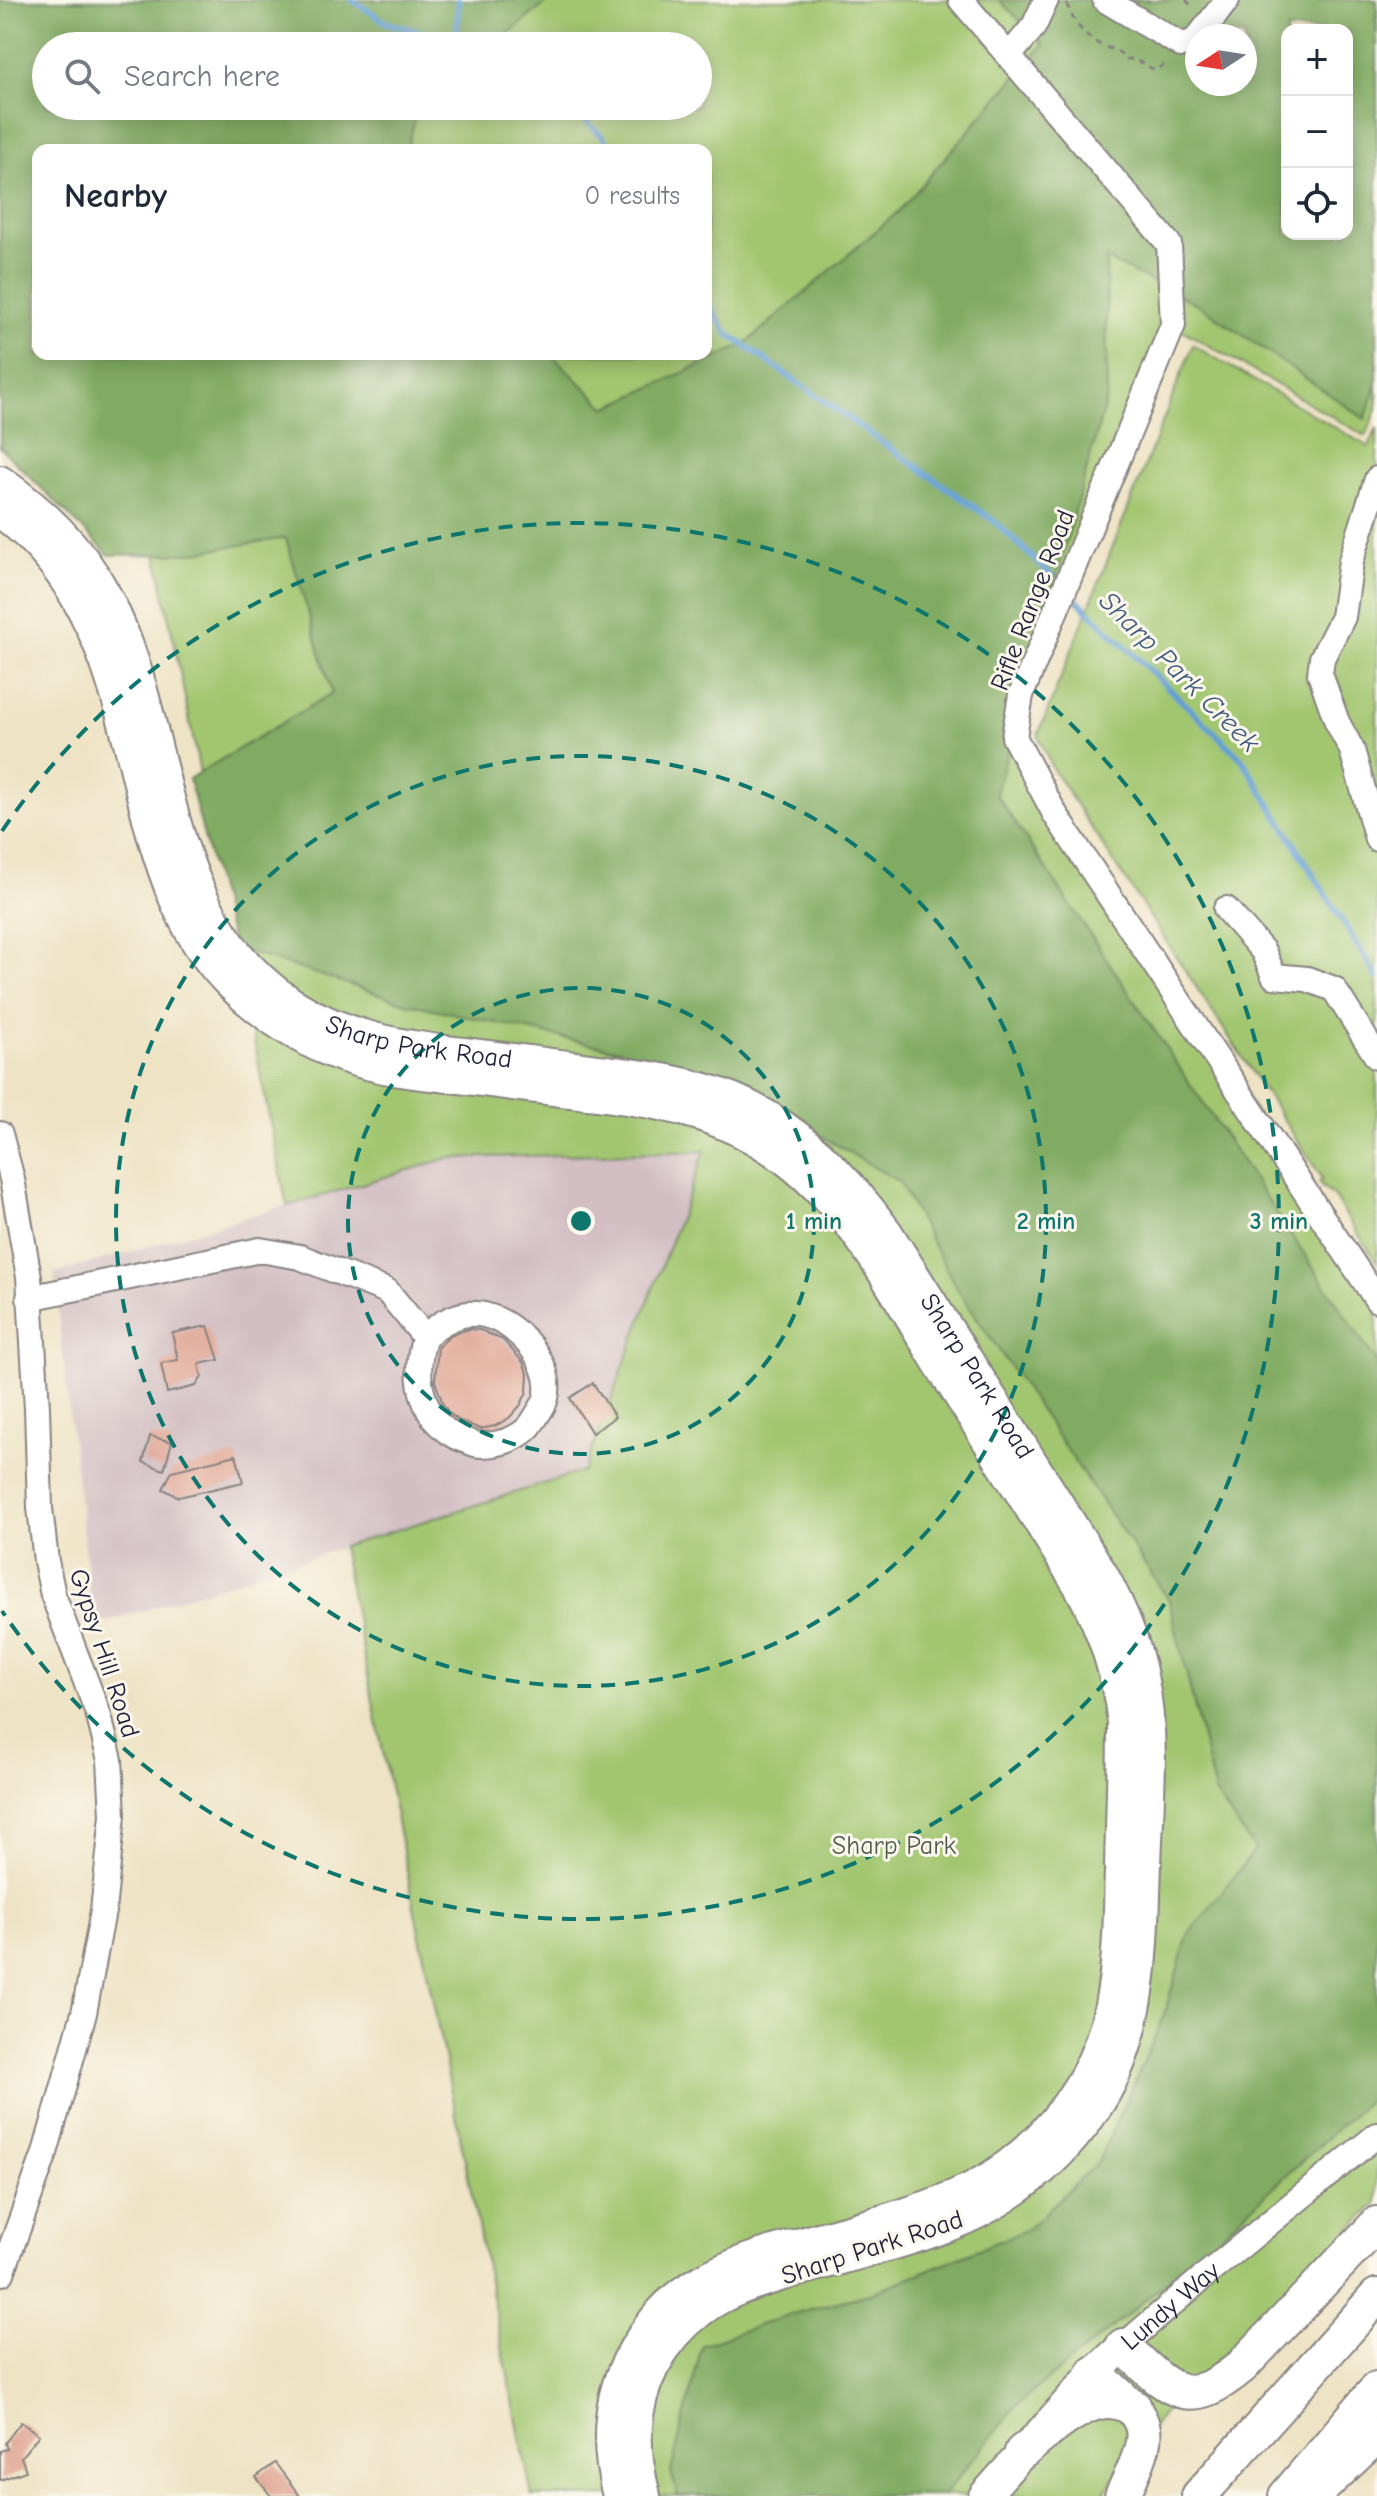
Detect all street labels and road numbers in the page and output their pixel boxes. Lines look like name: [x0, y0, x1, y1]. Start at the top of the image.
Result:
street label: Rifle Range Road: [985, 506, 1081, 695]
street label: Sharp Park Road: [321, 1009, 514, 1075]
street label: Sharp Park Road: [914, 1288, 1040, 1464]
street label: Gypsy Hill Road: [63, 1565, 145, 1742]
street label: Sharp Park Road: [778, 2204, 967, 2291]
street label: Lundy Way: [1115, 2256, 1226, 2357]

